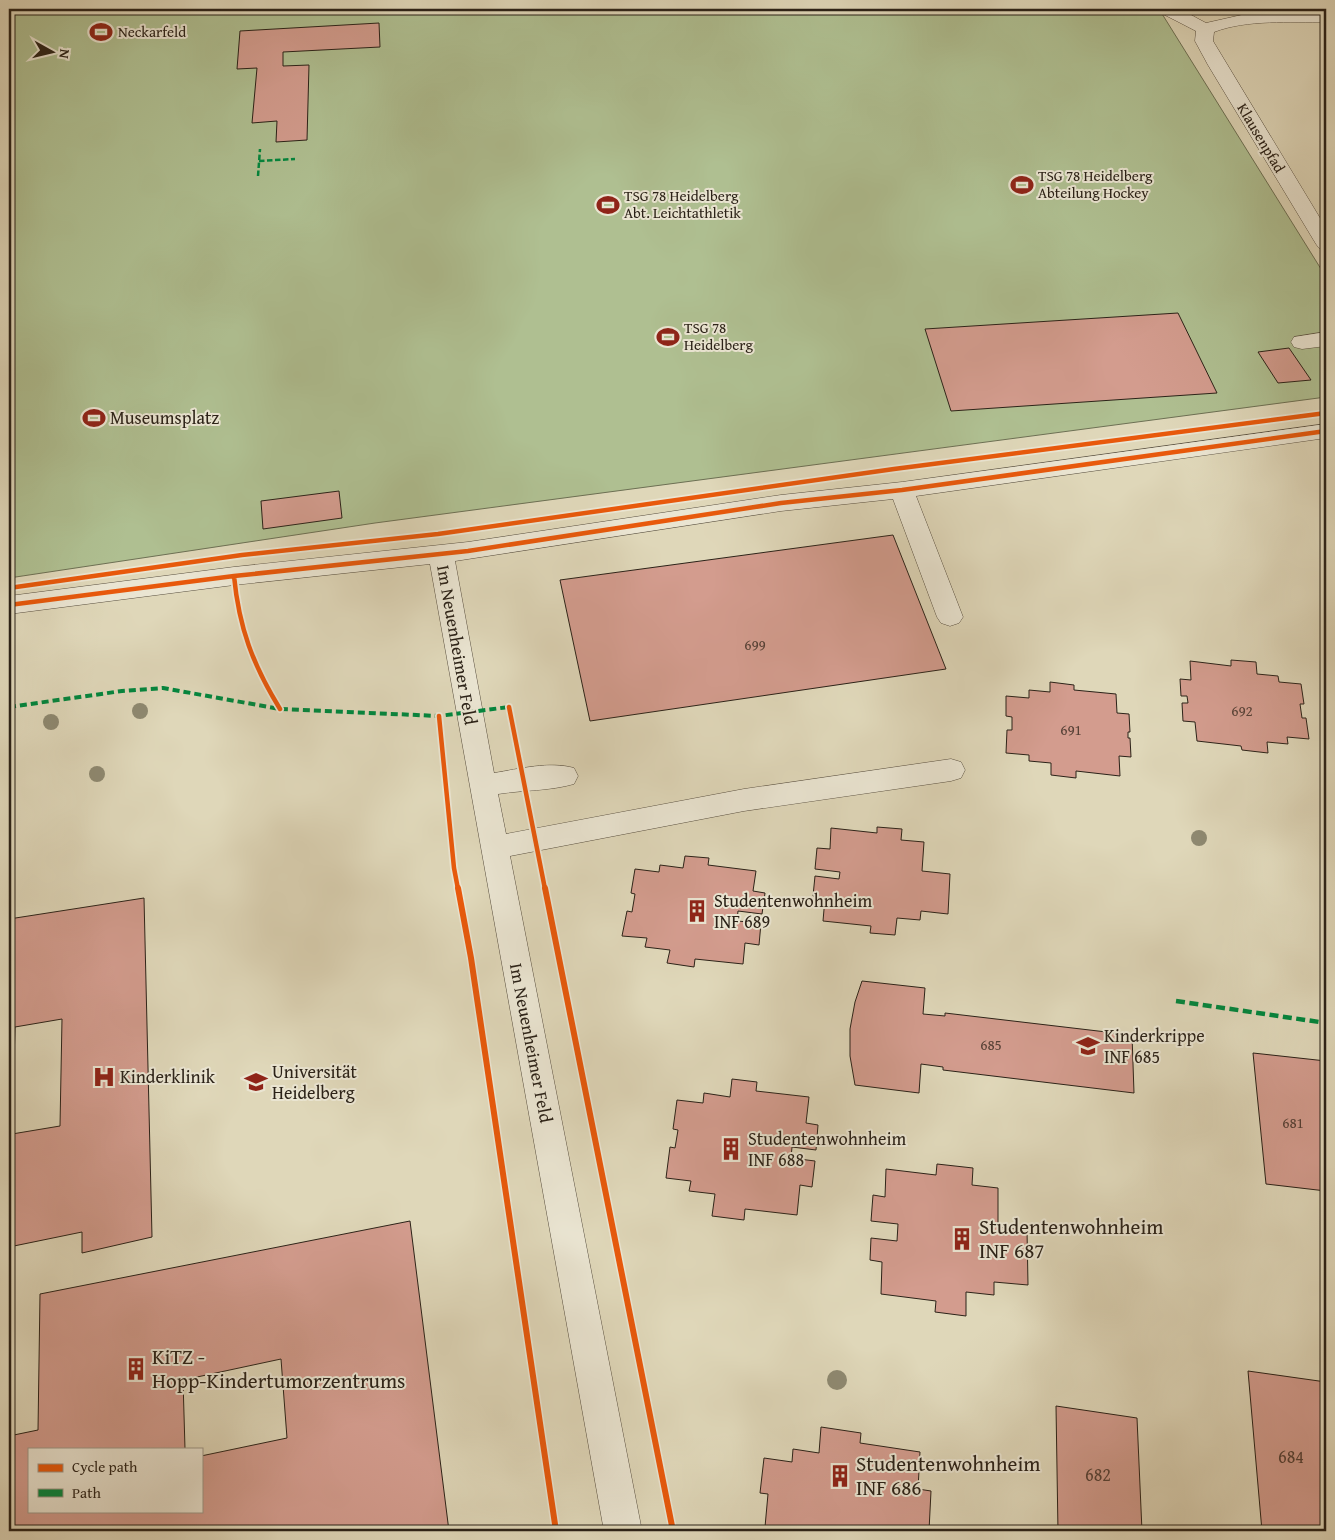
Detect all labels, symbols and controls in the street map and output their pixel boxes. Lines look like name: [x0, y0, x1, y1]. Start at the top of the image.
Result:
sports icon: Neckarfeld: [88, 19, 114, 45]
place label: Neckarfeld: [118, 21, 186, 42]
north arrow: [28, 28, 78, 78]
text: N: [54, 48, 75, 60]
street label: Klausenpfad: [1232, 99, 1290, 176]
place label: TSG 78 Heidelberg Abteilung Hockey: [1038, 165, 1153, 203]
sports icon: TSG 78 Heidelberg Abteilung Hockey: [1009, 172, 1035, 198]
place label: TSG 78 Heidelberg Abt. Leichtathletik: [624, 185, 741, 223]
sports icon: TSG 78 Heidelberg Abt. Leichtathletik: [595, 192, 621, 218]
place label: TSG 78 Heidelberg: [684, 317, 753, 355]
sports icon: TSG 78 Heidelberg: [655, 324, 681, 350]
place label: Museumsplatz: [110, 404, 219, 431]
sports icon: Museumsplatz: [81, 405, 107, 431]
street label: Im Neuenheimer Feld: [430, 563, 485, 727]
house number: 699: [744, 634, 766, 655]
house number: 692: [1231, 700, 1253, 721]
house number: 691: [1060, 719, 1082, 740]
place label: Studentenwohnheim INF 689: [714, 887, 872, 935]
building icon: Studentenwohnheim INF 689: [684, 898, 710, 924]
street label: Im Neuenheimer Feld: [503, 961, 560, 1125]
place label: Kinderkrippe INF 685: [1104, 1022, 1205, 1070]
school or university icon: Kinderkrippe INF 685: [1075, 1033, 1101, 1059]
house number: 685: [980, 1034, 1002, 1055]
place label: Universität Heidelberg: [272, 1058, 357, 1106]
place label: Kinderklinik: [120, 1063, 216, 1090]
hospital icon: Kinderklinik: [91, 1064, 117, 1090]
school or university icon: Universität Heidelberg: [243, 1069, 269, 1095]
house number: 681: [1282, 1112, 1304, 1133]
place label: Studentenwohnheim INF 688: [748, 1125, 906, 1173]
building icon: Studentenwohnheim INF 688: [718, 1136, 744, 1162]
place label: Studentenwohnheim INF 687: [979, 1211, 1164, 1266]
building icon: Studentenwohnheim INF 687: [949, 1226, 975, 1252]
place label: KiTZ - Hopp-Kindertumorzentrums: [152, 1341, 405, 1396]
building icon: KiTZ - Hopp-Kindertumorzentrums: [123, 1356, 149, 1382]
house number: 684: [1278, 1443, 1304, 1470]
legend: [28, 1448, 202, 1512]
place label: Studentenwohnheim INF 686: [856, 1448, 1041, 1503]
text: Cycle path: [72, 1456, 138, 1477]
house number: 682: [1085, 1461, 1111, 1488]
building icon: Studentenwohnheim INF 686: [827, 1463, 853, 1489]
text: Path: [72, 1482, 101, 1503]

